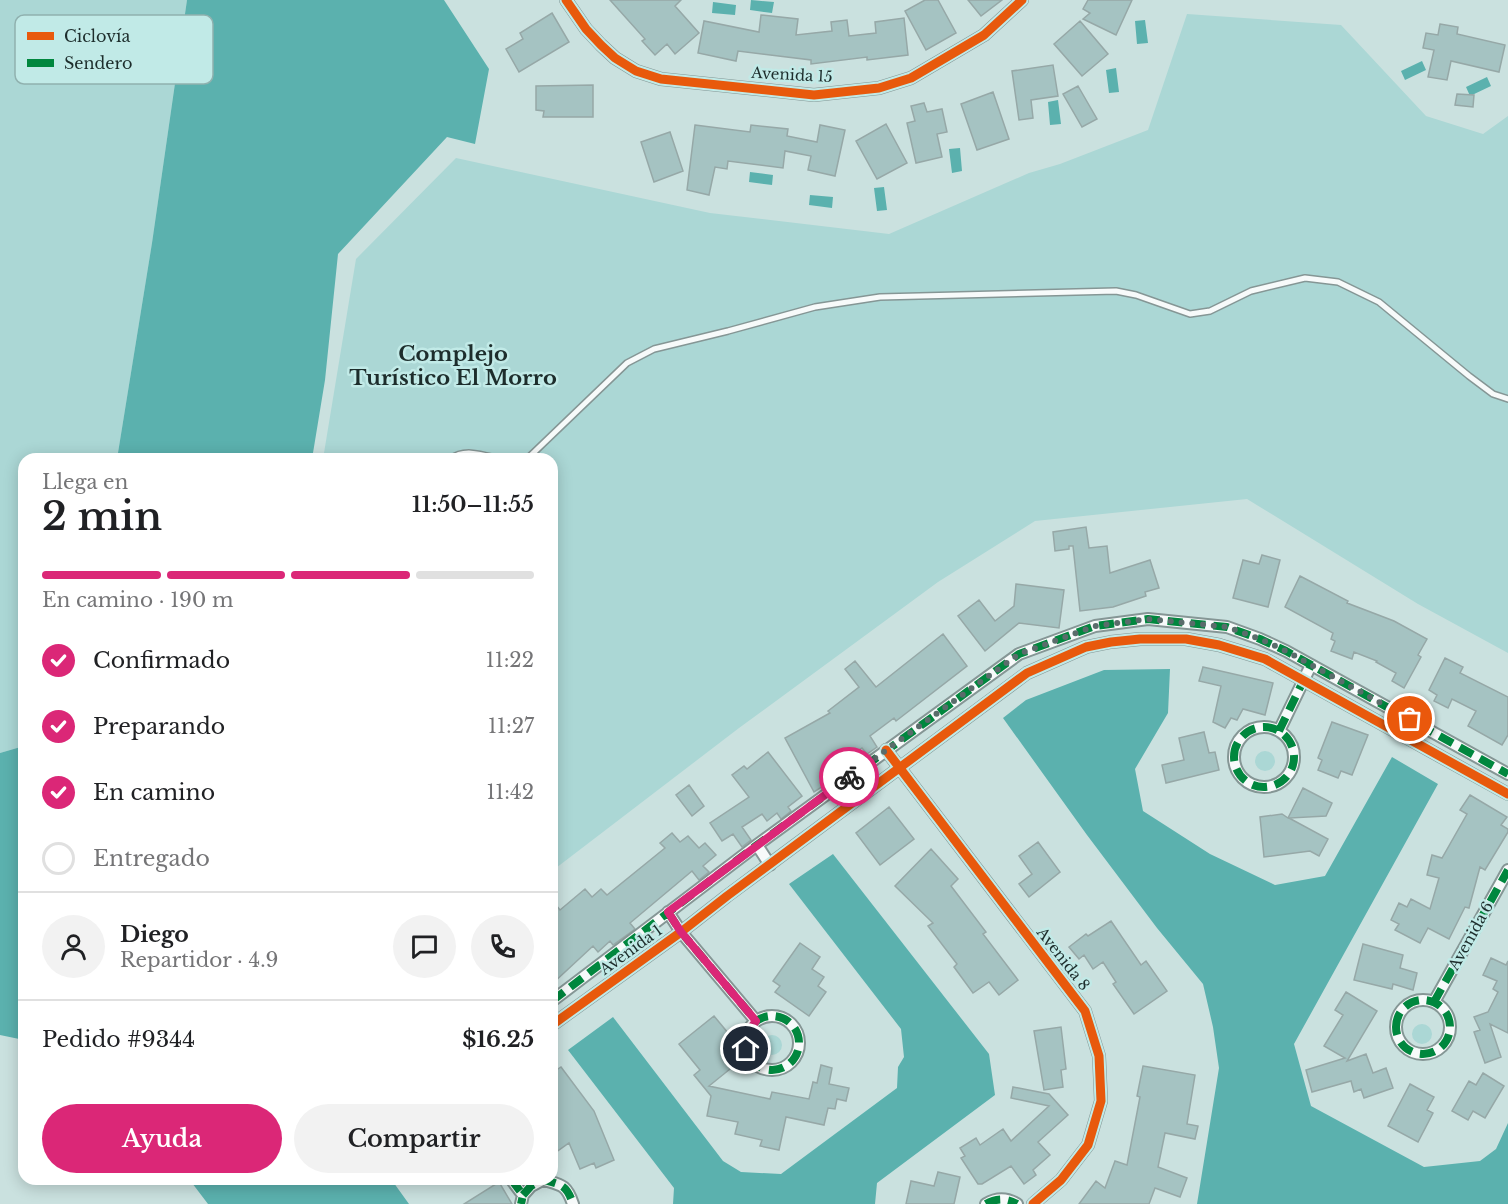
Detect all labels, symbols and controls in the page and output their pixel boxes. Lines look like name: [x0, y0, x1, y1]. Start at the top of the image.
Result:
legend: [15, 15, 213, 84]
text: Ciclovía: [64, 26, 130, 46]
text: Sendero: [64, 53, 132, 73]
street label: Avenida 15: [750, 63, 833, 86]
district label: Complejo Turístico El Morro: [349, 341, 557, 391]
text: Llega en: [42, 470, 128, 494]
text: 11:50–11:55: [412, 491, 534, 518]
text: 2 min: [42, 492, 162, 541]
text: En camino · 190 m: [42, 588, 233, 612]
icon: check: [42, 644, 75, 677]
text: Confirmado: [93, 647, 230, 674]
text: 11:22: [486, 648, 534, 672]
pin: [1384, 693, 1435, 744]
icon: bag: [1393, 702, 1426, 735]
icon: check: [42, 710, 75, 743]
text: Preparando: [93, 713, 225, 740]
text: 11:27: [488, 714, 534, 738]
courier: [819, 747, 879, 807]
icon: bike: [833, 761, 866, 794]
icon: check: [42, 776, 75, 809]
text: En camino: [93, 779, 215, 806]
text: 11:42: [486, 780, 534, 804]
text: Entregado: [93, 845, 210, 872]
street label: Avenida 6: [1443, 898, 1497, 974]
button: person: [42, 915, 105, 978]
button: chat: [393, 915, 456, 978]
button: phone: [471, 915, 534, 978]
street label: Avenida 1: [595, 920, 666, 979]
text: Diego: [120, 921, 189, 948]
street label: Avenida 8: [1032, 922, 1094, 994]
text: Repartidor · 4.9: [120, 948, 278, 972]
pin: [720, 1023, 771, 1074]
text: Pedido #9344: [42, 1026, 195, 1053]
text: $16.25: [462, 1026, 534, 1053]
icon: home: [729, 1032, 762, 1065]
button: Ayuda: [42, 1104, 282, 1173]
button: Compartir: [294, 1104, 534, 1173]

